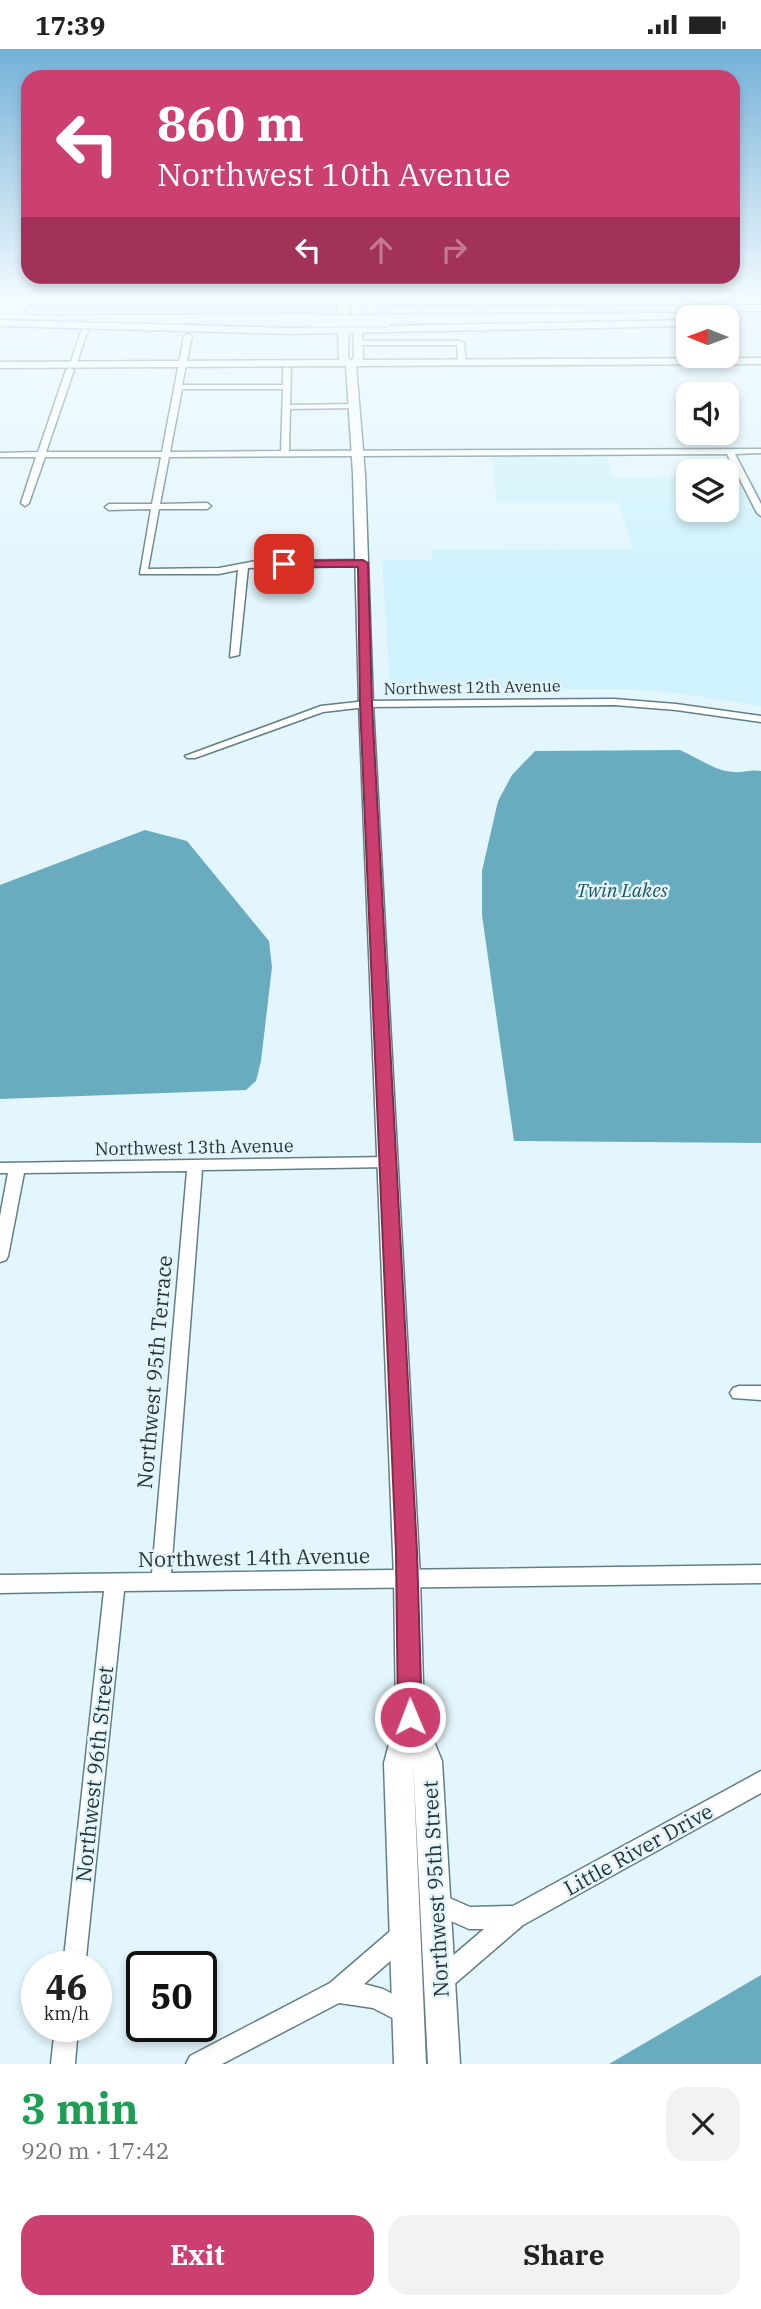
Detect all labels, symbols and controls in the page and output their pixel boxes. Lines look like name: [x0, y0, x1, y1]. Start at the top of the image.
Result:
text: 17:39: [35, 8, 105, 42]
text: 860 m: [157, 91, 304, 154]
icon: left: [42, 98, 133, 189]
text: Northwest 10th Avenue: [157, 153, 511, 195]
icon: left: [289, 231, 327, 269]
icon: ahead: [362, 231, 400, 269]
icon: right: [435, 231, 473, 269]
north arrow: [676, 305, 738, 367]
map controls: [676, 305, 739, 522]
button: sound: [676, 382, 739, 445]
button: layers: [676, 459, 739, 522]
pin: [254, 534, 314, 594]
icon: arrive: [265, 545, 303, 583]
street label: Northwest 12th Avenue: [383, 675, 561, 699]
water label: Twin Lakes: [576, 878, 668, 902]
street label: Northwest 13th Avenue: [94, 1134, 294, 1160]
street label: Northwest 95th Terrace: [130, 1254, 178, 1490]
street label: Northwest 14th Avenue: [138, 1541, 370, 1573]
street label: Northwest 96th Street: [69, 1664, 119, 1884]
position arrow: [373, 1680, 447, 1754]
street label: Northwest 95th Street: [415, 1780, 455, 1998]
street label: Little River Drive: [558, 1796, 718, 1902]
speed limit sign: 50: [126, 1951, 217, 2042]
text: 46: [45, 1964, 88, 2010]
text: km/h: [44, 2002, 89, 2025]
text: 3 min: [21, 2081, 139, 2136]
button: close: [666, 2087, 740, 2161]
text: 920 m · 17:42: [21, 2135, 170, 2165]
button: Exit: [21, 2215, 374, 2295]
button: Share: [388, 2215, 740, 2295]

